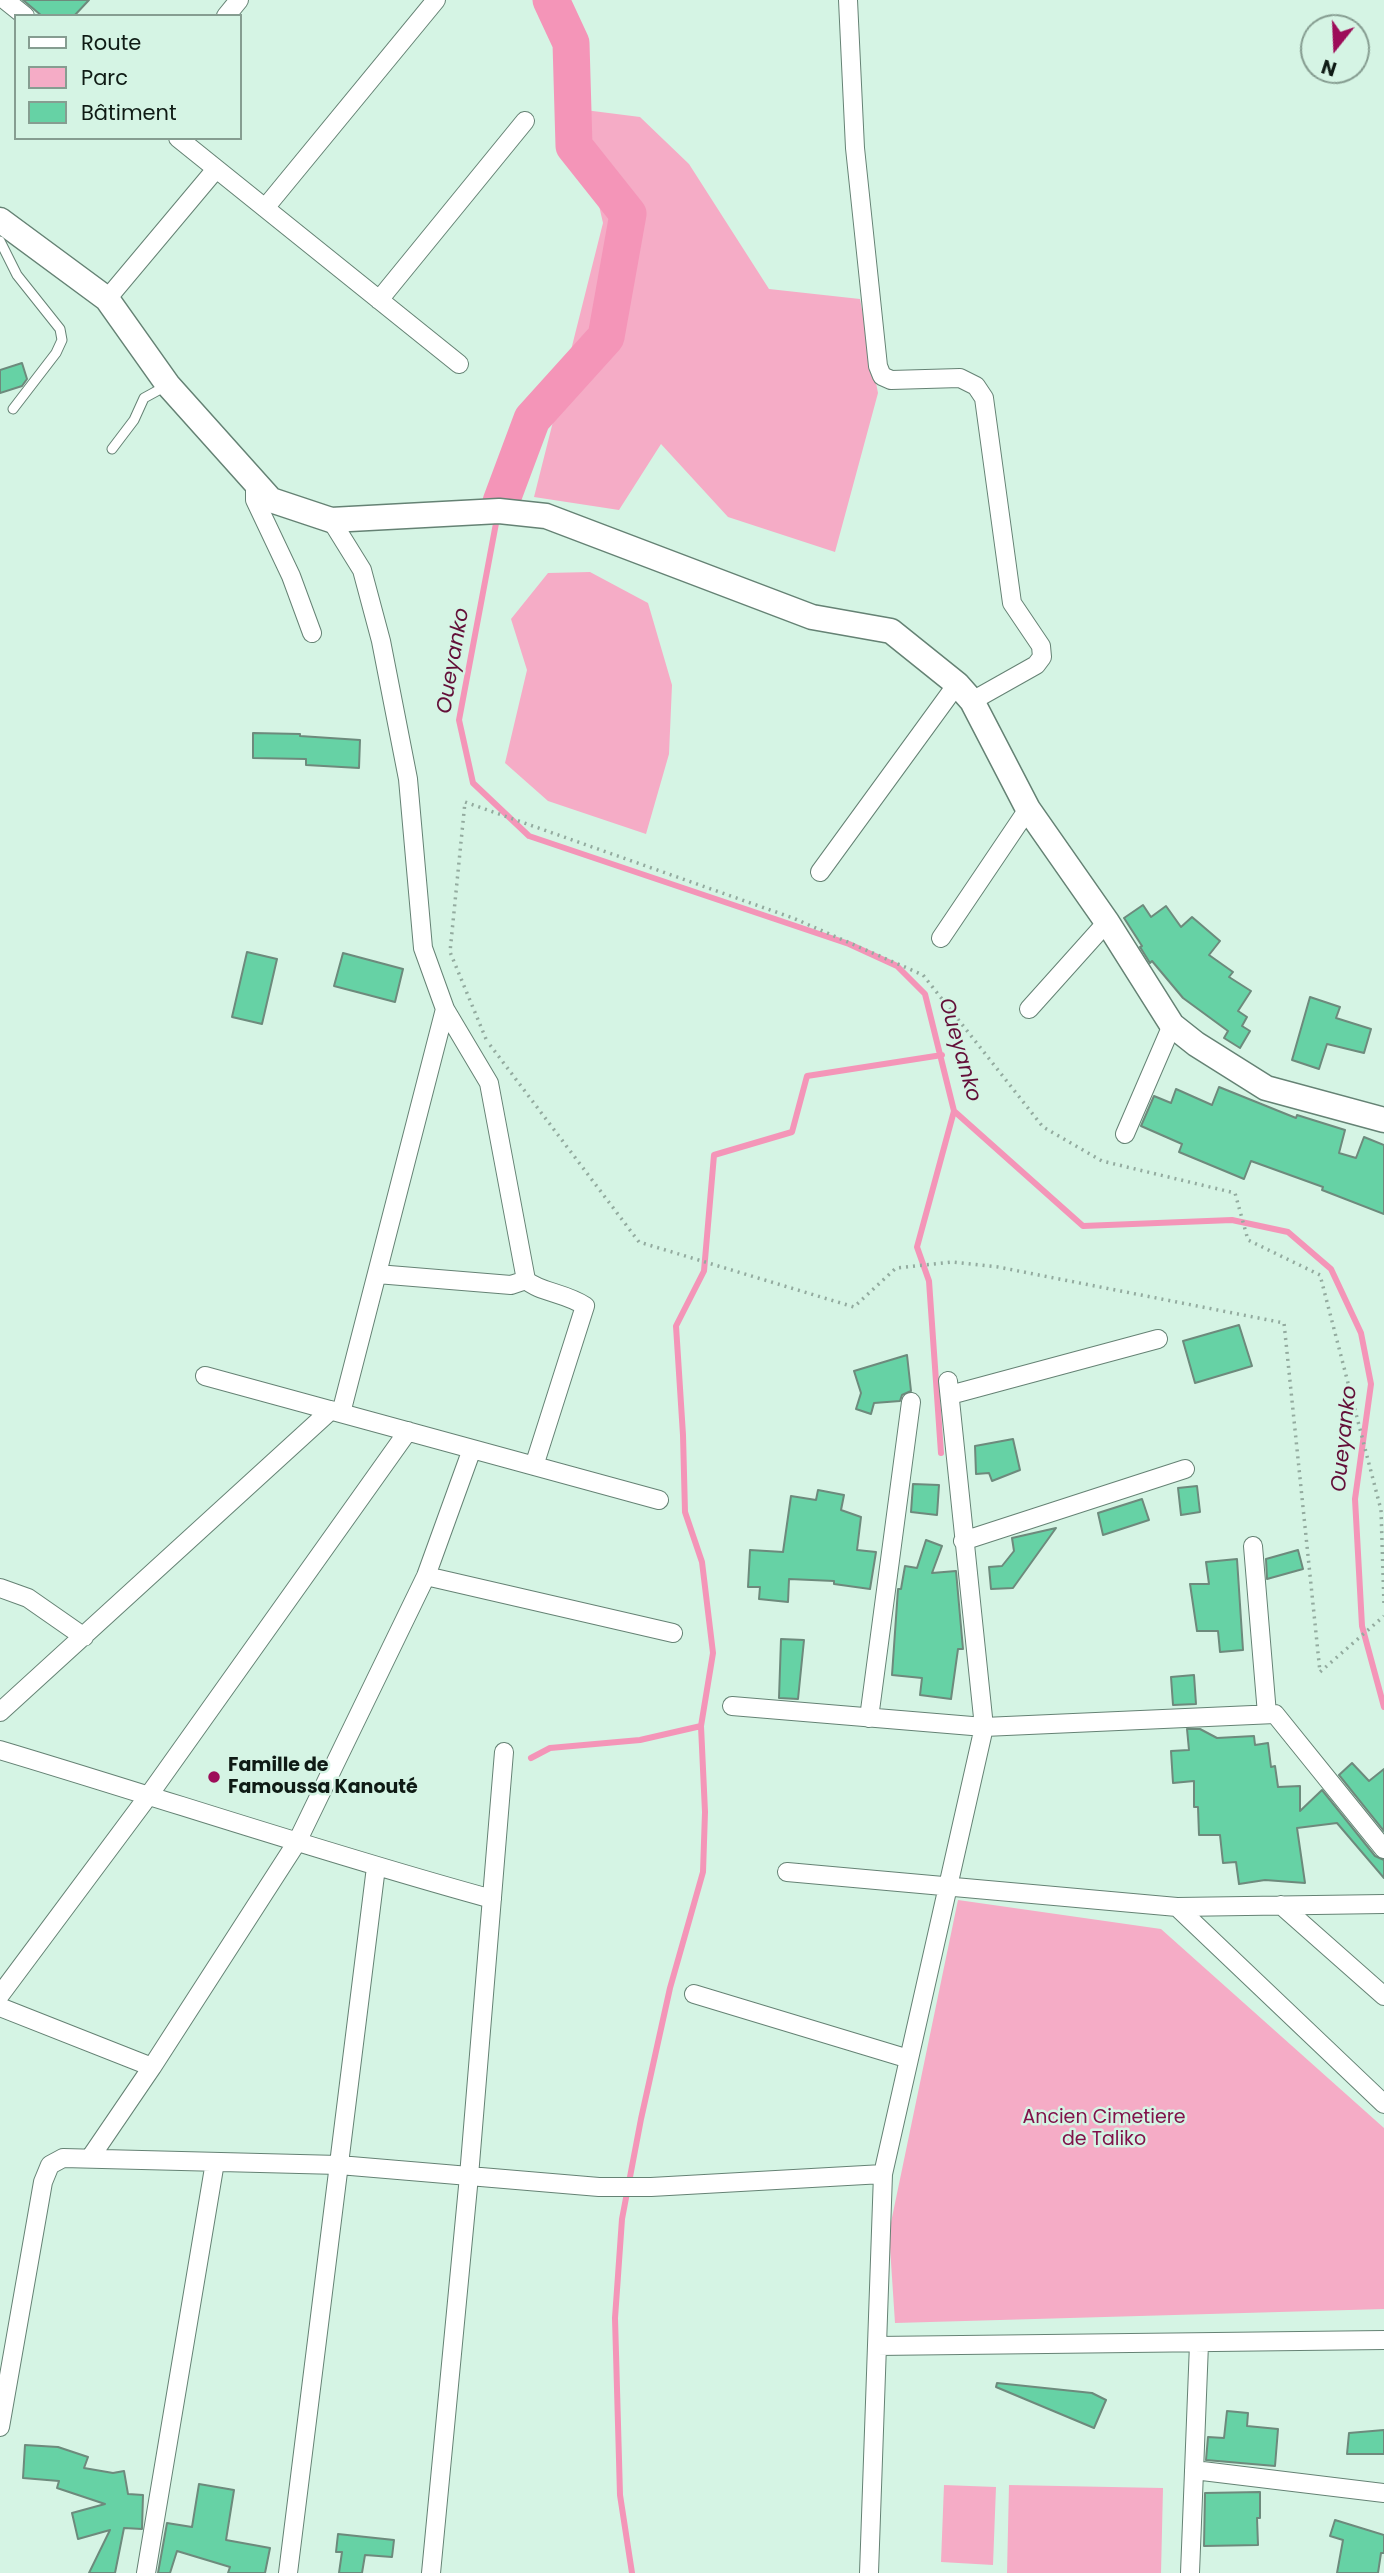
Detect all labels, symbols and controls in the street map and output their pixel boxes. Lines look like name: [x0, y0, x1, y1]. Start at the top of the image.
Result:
legend: [14, 14, 242, 140]
north arrow: [1300, 14, 1370, 84]
text: Route: [81, 28, 141, 57]
text: N: [1318, 52, 1340, 83]
text: Parc: [81, 63, 128, 92]
text: Bâtiment: [81, 98, 177, 127]
water label: Oueyanko: [432, 606, 476, 716]
water label: Oueyanko: [932, 995, 986, 1105]
water label: Oueyanko: [1327, 1385, 1363, 1493]
place label: Famille de Famoussa Kanouté: [228, 1755, 418, 1799]
marker: Famille de Famoussa Kanouté: [206, 1769, 222, 1785]
park label: Ancien Cimetiere de Taliko: [1022, 2107, 1186, 2151]

